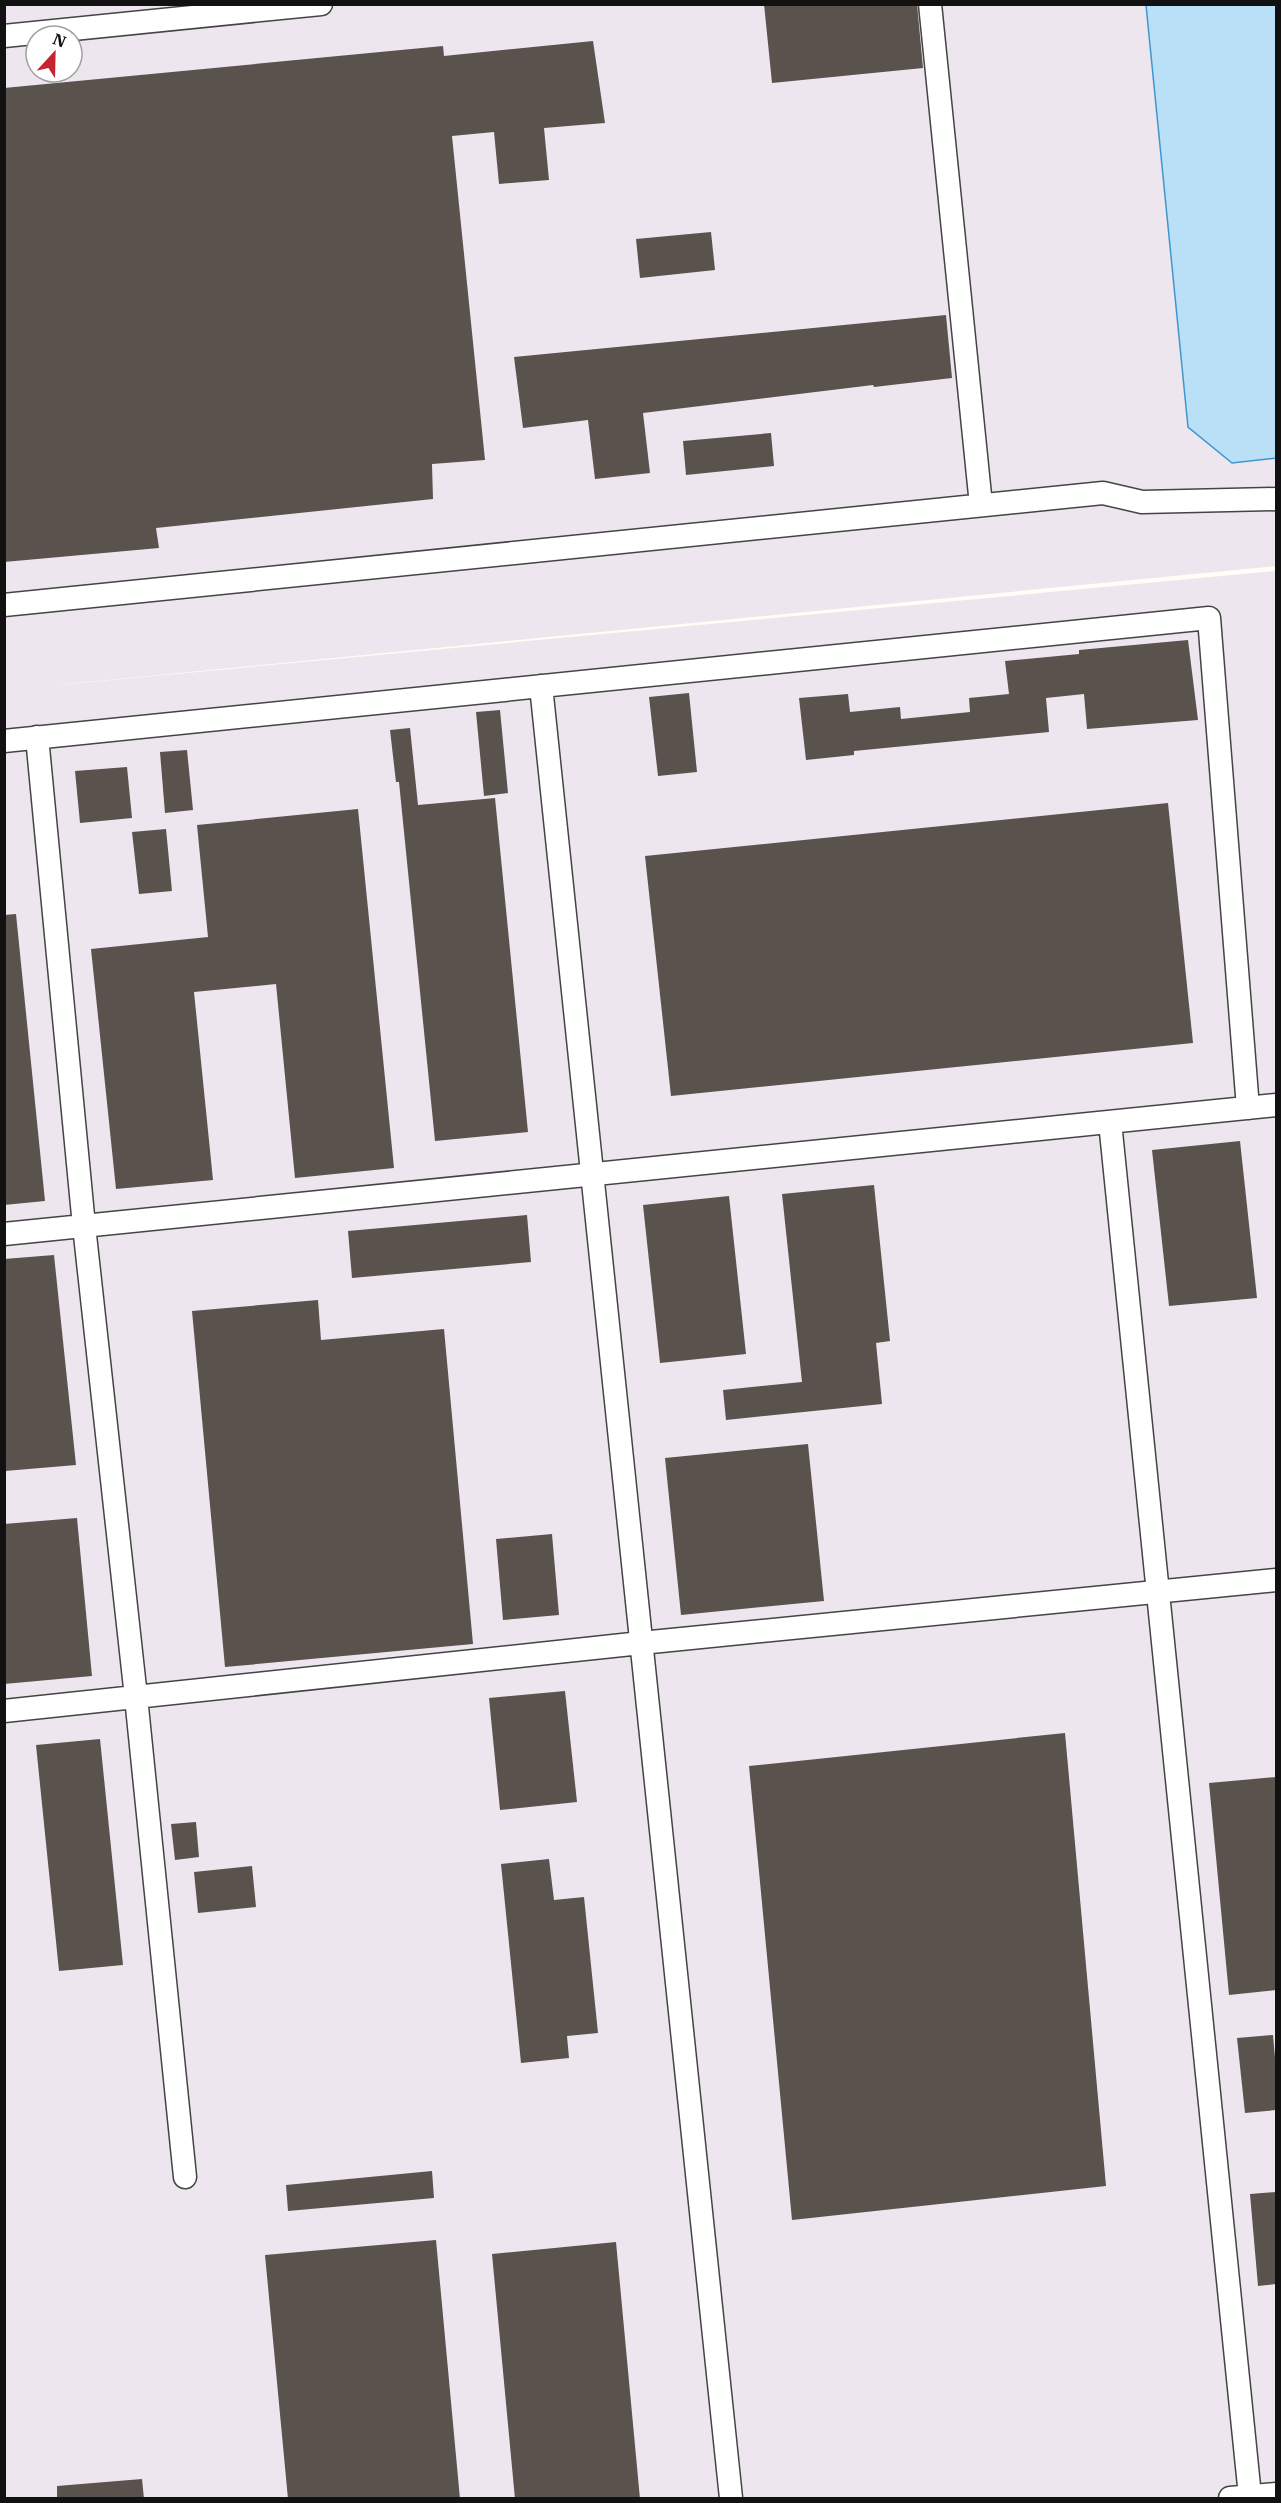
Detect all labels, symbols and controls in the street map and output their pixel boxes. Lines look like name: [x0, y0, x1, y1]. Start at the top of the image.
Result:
north arrow: [24, 24, 84, 84]
text: N: [50, 28, 69, 52]

